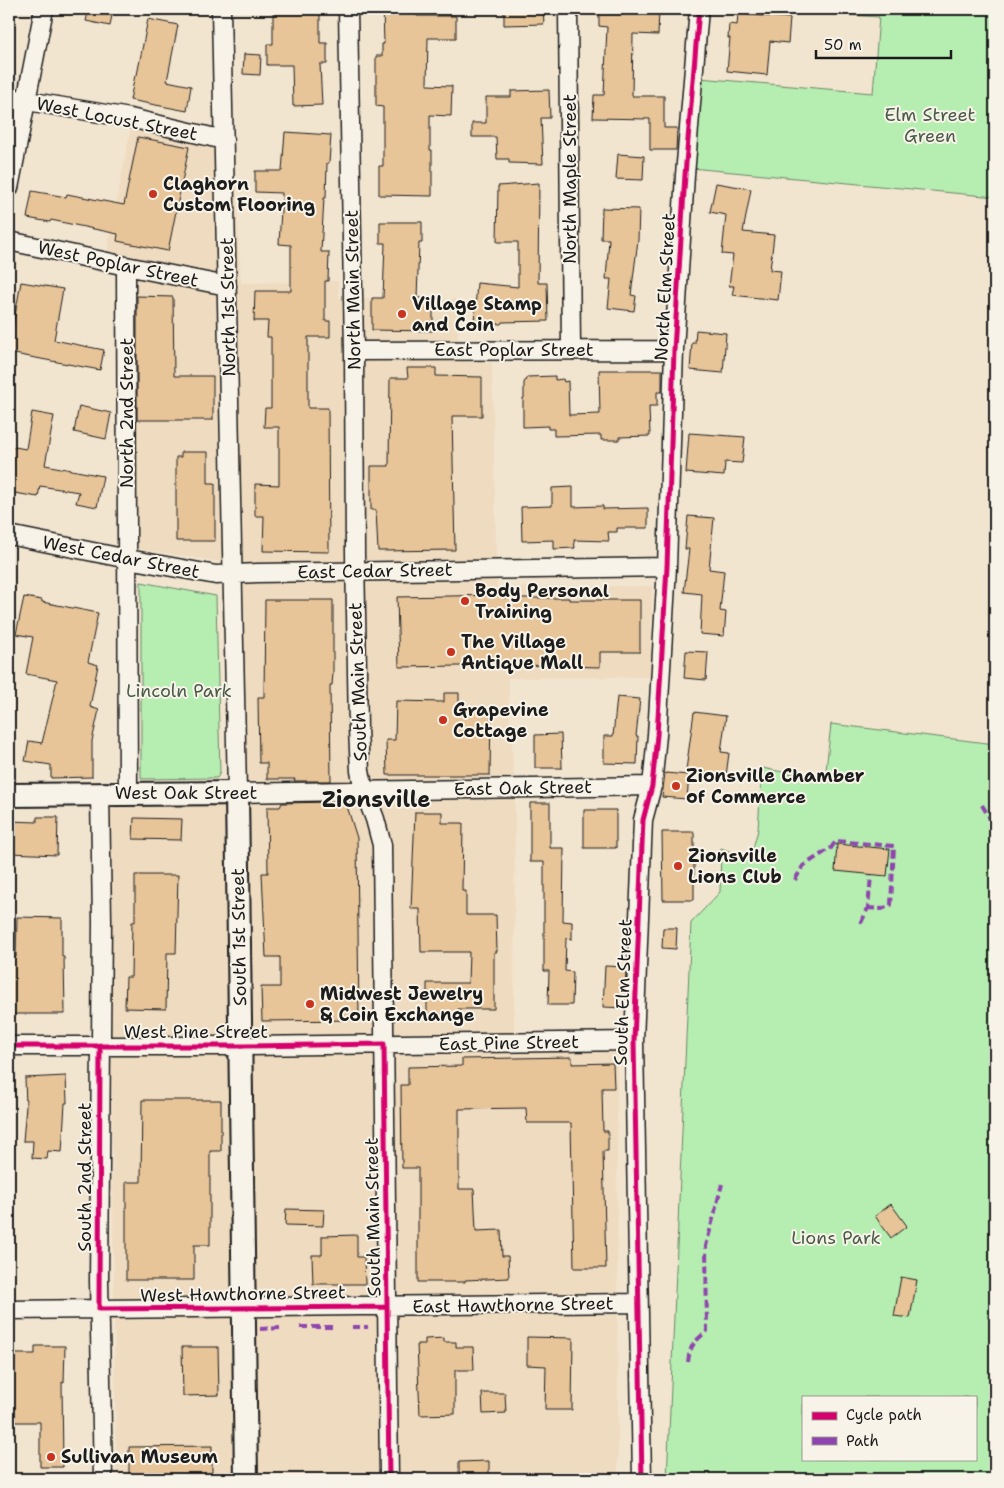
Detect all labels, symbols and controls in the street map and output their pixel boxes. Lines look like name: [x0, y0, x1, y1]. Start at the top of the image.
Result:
scale bar: [816, 28, 952, 60]
text: 50 m: [824, 35, 862, 55]
street label: West Locust Street: [34, 92, 200, 146]
street label: North Maple Street: [558, 94, 582, 264]
park label: Elm Street Green: [885, 103, 976, 148]
place label: Claghorn Custom Flooring: [163, 172, 315, 217]
marker: Claghorn Custom Flooring: [147, 188, 159, 200]
street label: North Main Street: [340, 209, 366, 370]
street label: North Elm Street: [649, 212, 681, 362]
street label: West Poplar Street: [35, 235, 201, 293]
street label: North 1st Street: [215, 237, 241, 377]
place label: Village Stamp and Coin: [412, 292, 542, 337]
marker: Village Stamp and Coin: [396, 308, 408, 320]
street label: North 2nd Street: [115, 338, 139, 488]
street label: East Poplar Street: [434, 338, 594, 362]
street label: West Cedar Street: [40, 530, 202, 584]
street label: East Cedar Street: [297, 558, 453, 584]
place label: Body Personal Training: [475, 579, 609, 624]
marker: Body Personal Training: [459, 595, 471, 607]
street label: South Main Street: [343, 602, 373, 762]
place label: The Village Antique Mall: [461, 630, 583, 675]
marker: The Village Antique Mall: [445, 646, 457, 658]
park label: Lincoln Park: [126, 679, 232, 703]
place label: Grapevine Cottage: [453, 698, 549, 743]
marker: Grapevine Cottage: [437, 714, 449, 726]
place label: Zionsville Chamber of Commerce: [686, 764, 865, 809]
street label: East Oak Street: [454, 775, 592, 801]
marker: Zionsville Chamber of Commerce: [670, 780, 682, 792]
street label: West Oak Street: [115, 781, 257, 805]
district label: Zionsville: [322, 785, 430, 814]
place label: Zionsville Lions Club: [688, 844, 782, 889]
marker: Zionsville Lions Club: [672, 860, 684, 872]
street label: South 1st Street: [226, 868, 252, 1006]
street label: South Elm Street: [608, 918, 638, 1066]
place label: Midwest Jewelry & Coin Exchange: [320, 982, 483, 1027]
marker: Midwest Jewelry & Coin Exchange: [304, 998, 316, 1010]
street label: West Pine Street: [124, 1020, 268, 1044]
street label: East Pine Street: [439, 1030, 579, 1056]
street label: South 2nd Street: [73, 1102, 97, 1252]
street label: South Main Street: [360, 1137, 386, 1297]
park label: Lions Park: [791, 1226, 881, 1250]
street label: West Hawthorne Street: [140, 1280, 346, 1308]
street label: East Hawthorne Street: [412, 1291, 614, 1319]
legend: [802, 1396, 976, 1460]
text: Cycle path: [846, 1405, 922, 1425]
text: Path: [846, 1431, 879, 1451]
place label: Sullivan Museum: [61, 1445, 219, 1469]
marker: Sullivan Museum: [45, 1451, 57, 1463]

